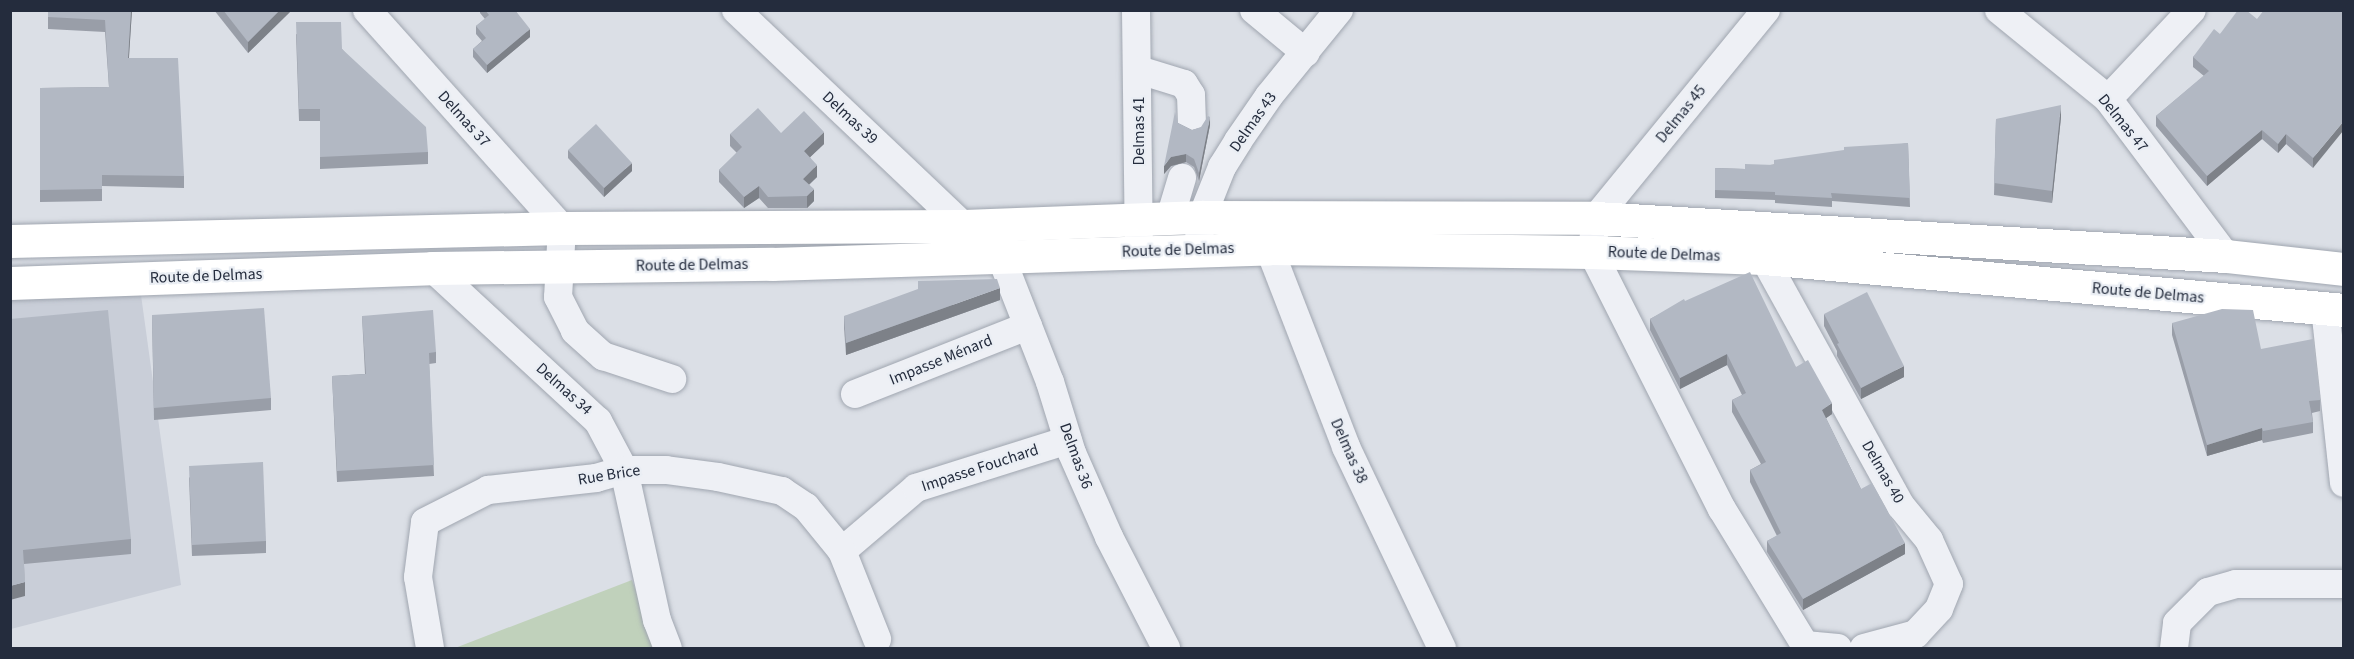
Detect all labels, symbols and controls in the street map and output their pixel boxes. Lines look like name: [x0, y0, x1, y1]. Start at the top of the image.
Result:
street label: Delmas 45: [1652, 81, 1710, 147]
street label: Delmas 37: [434, 87, 494, 151]
street label: Delmas 39: [818, 87, 882, 149]
street label: Delmas 43: [1225, 88, 1281, 156]
street label: Delmas 47: [2094, 90, 2152, 156]
street label: Delmas 41: [1129, 97, 1149, 165]
street label: Route de Delmas: [1121, 238, 1235, 262]
street label: Route de Delmas: [1607, 242, 1721, 266]
street label: Route de Delmas: [636, 254, 748, 276]
street label: Route de Delmas: [149, 264, 263, 288]
street label: Route de Delmas: [2091, 279, 2205, 307]
street label: Impasse Ménard: [887, 331, 995, 389]
street label: Delmas 34: [532, 359, 596, 419]
street label: Delmas 38: [1326, 416, 1372, 486]
street label: Delmas 36: [1055, 420, 1097, 492]
street label: Delmas 40: [1857, 437, 1909, 507]
street label: Impasse Fouchard: [919, 440, 1041, 496]
street label: Rue Brice: [577, 461, 641, 489]

